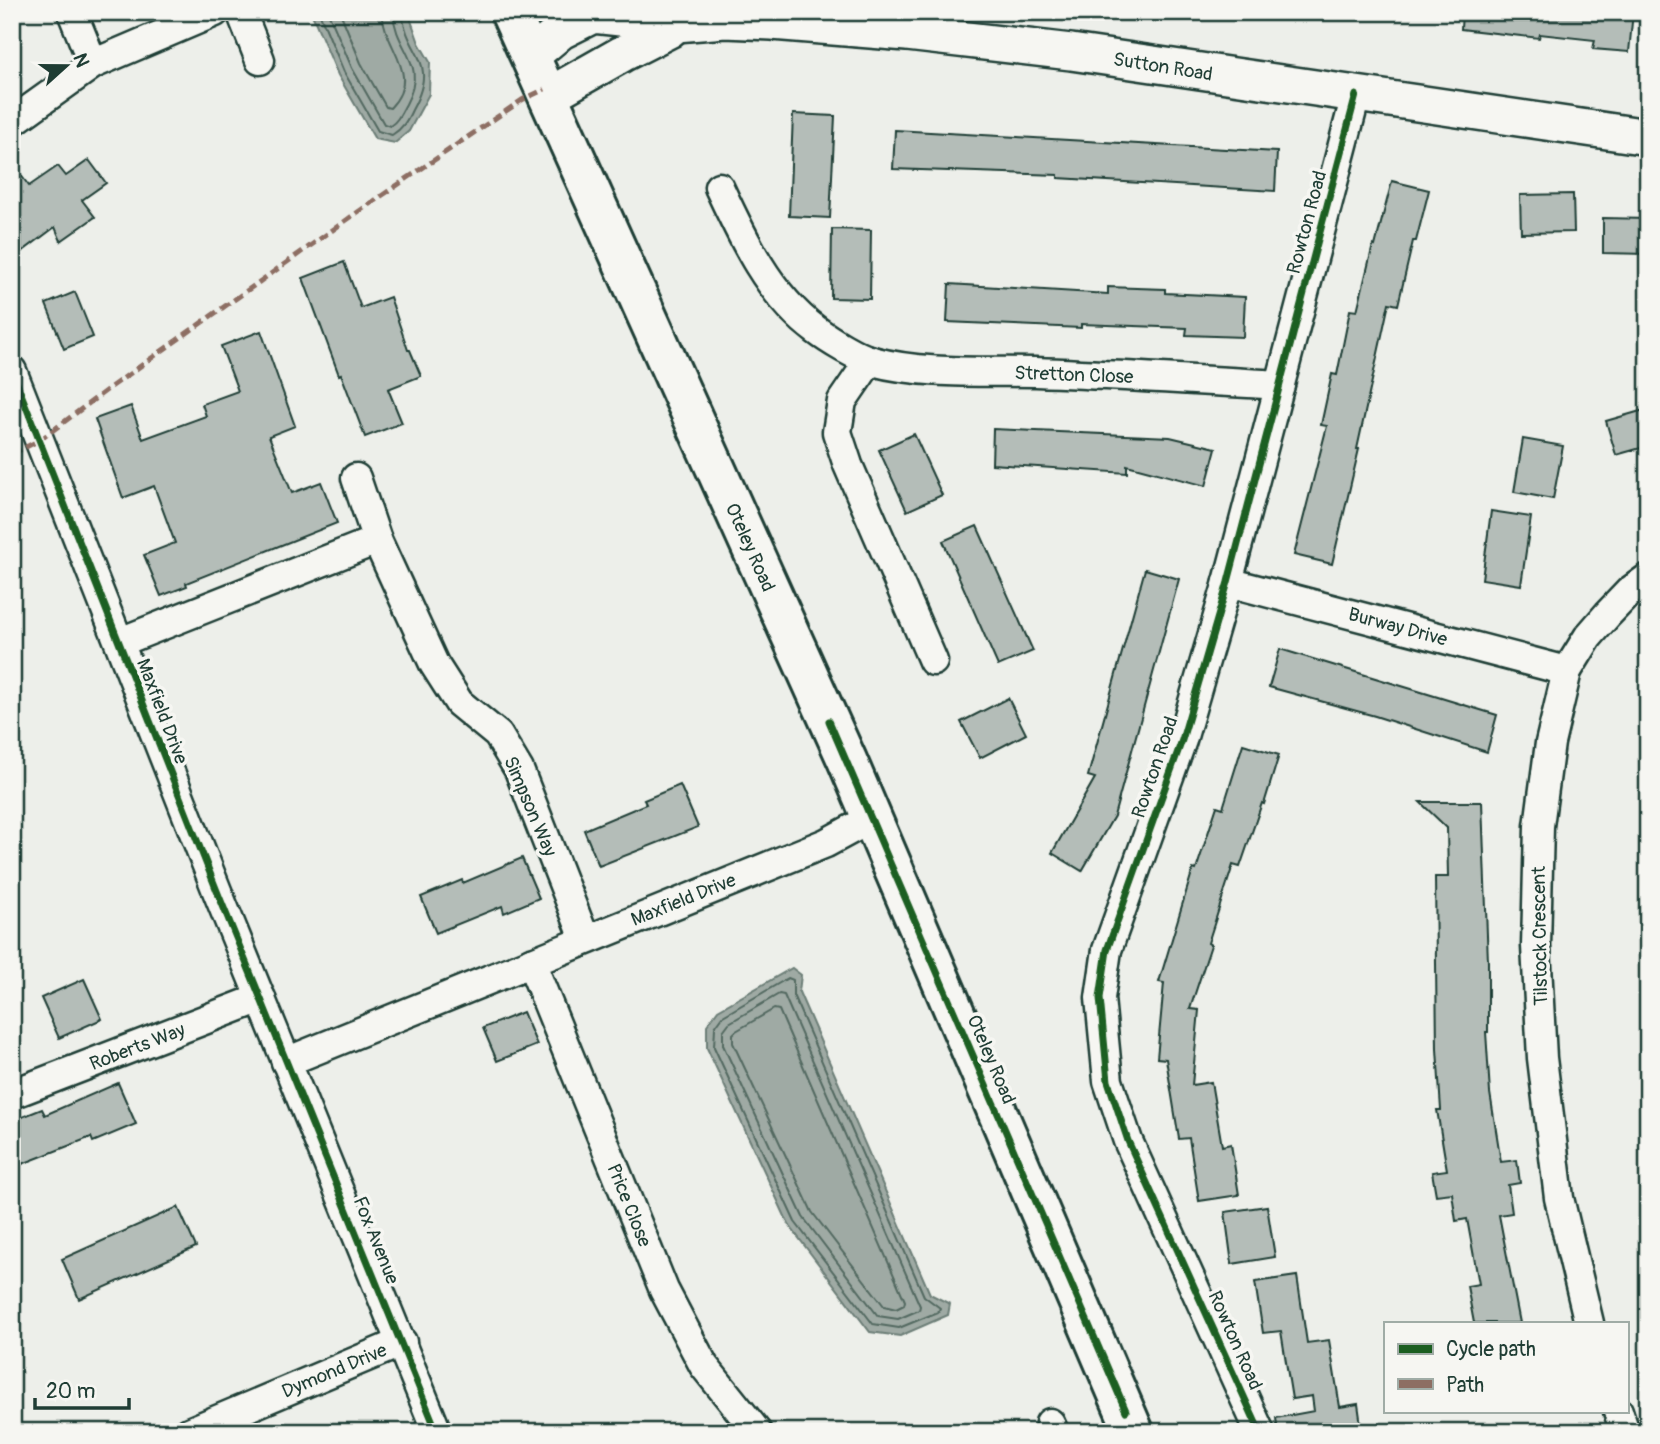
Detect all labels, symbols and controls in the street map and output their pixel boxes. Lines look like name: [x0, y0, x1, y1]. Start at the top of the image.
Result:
north arrow: [32, 32, 102, 102]
street label: Sutton Road: [1111, 47, 1214, 87]
text: N: [67, 50, 94, 71]
street label: Rowton Road: [1282, 168, 1332, 276]
street label: Stretton Close: [1014, 361, 1134, 389]
street label: Oteley Road: [720, 499, 780, 595]
street label: Burway Drive: [1346, 602, 1451, 652]
street label: Maxfield Drive: [131, 655, 193, 768]
street label: Rowton Road: [1126, 713, 1184, 821]
street label: Simpson Way: [498, 753, 562, 860]
street label: Tilstock Crescent: [1527, 866, 1553, 1006]
street label: Maxfield Drive: [627, 868, 740, 932]
street label: Oteley Road: [962, 1011, 1021, 1108]
street label: Roberts Way: [86, 1018, 188, 1076]
street label: Price Close: [602, 1160, 657, 1251]
street label: Fox Avenue: [348, 1193, 405, 1288]
street label: Rowton Road: [1203, 1287, 1268, 1394]
legend: [1384, 1322, 1628, 1412]
text: Cycle path: [1446, 1336, 1536, 1363]
street label: Dymond Drive: [278, 1338, 391, 1404]
scale bar: [35, 1367, 130, 1411]
text: Path: [1446, 1372, 1484, 1399]
text: 20 m: [46, 1378, 95, 1405]

